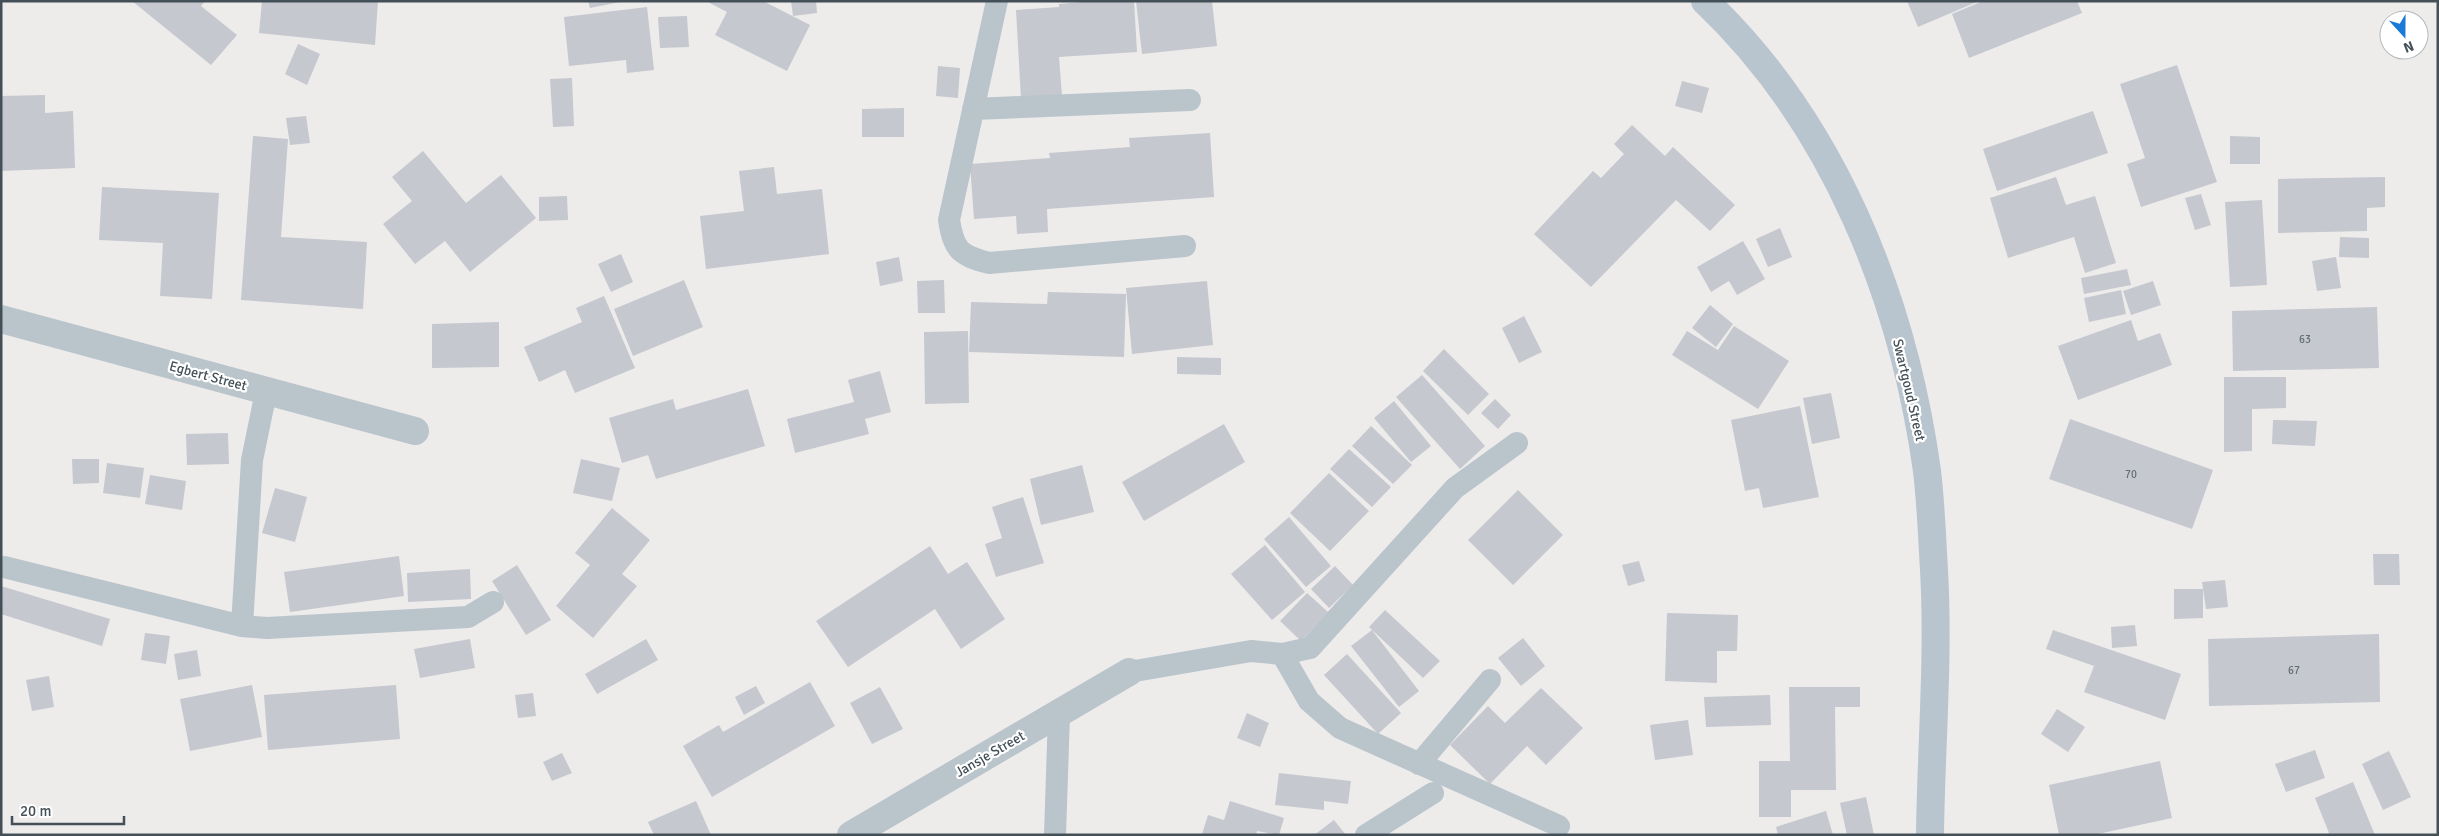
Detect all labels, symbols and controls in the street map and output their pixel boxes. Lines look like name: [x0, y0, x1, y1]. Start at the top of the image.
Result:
north arrow: [2379, 10, 2429, 60]
text: N: [2401, 37, 2416, 56]
house number: 63: [2299, 333, 2311, 346]
street label: Swartgoud Street: [1889, 337, 1929, 443]
street label: Egbert Street: [167, 358, 249, 395]
house number: 70: [2125, 468, 2137, 481]
house number: 67: [2288, 664, 2300, 677]
street label: Jansje Street: [952, 727, 1028, 781]
scale bar: [12, 794, 125, 826]
text: 20 m: [20, 802, 51, 820]

